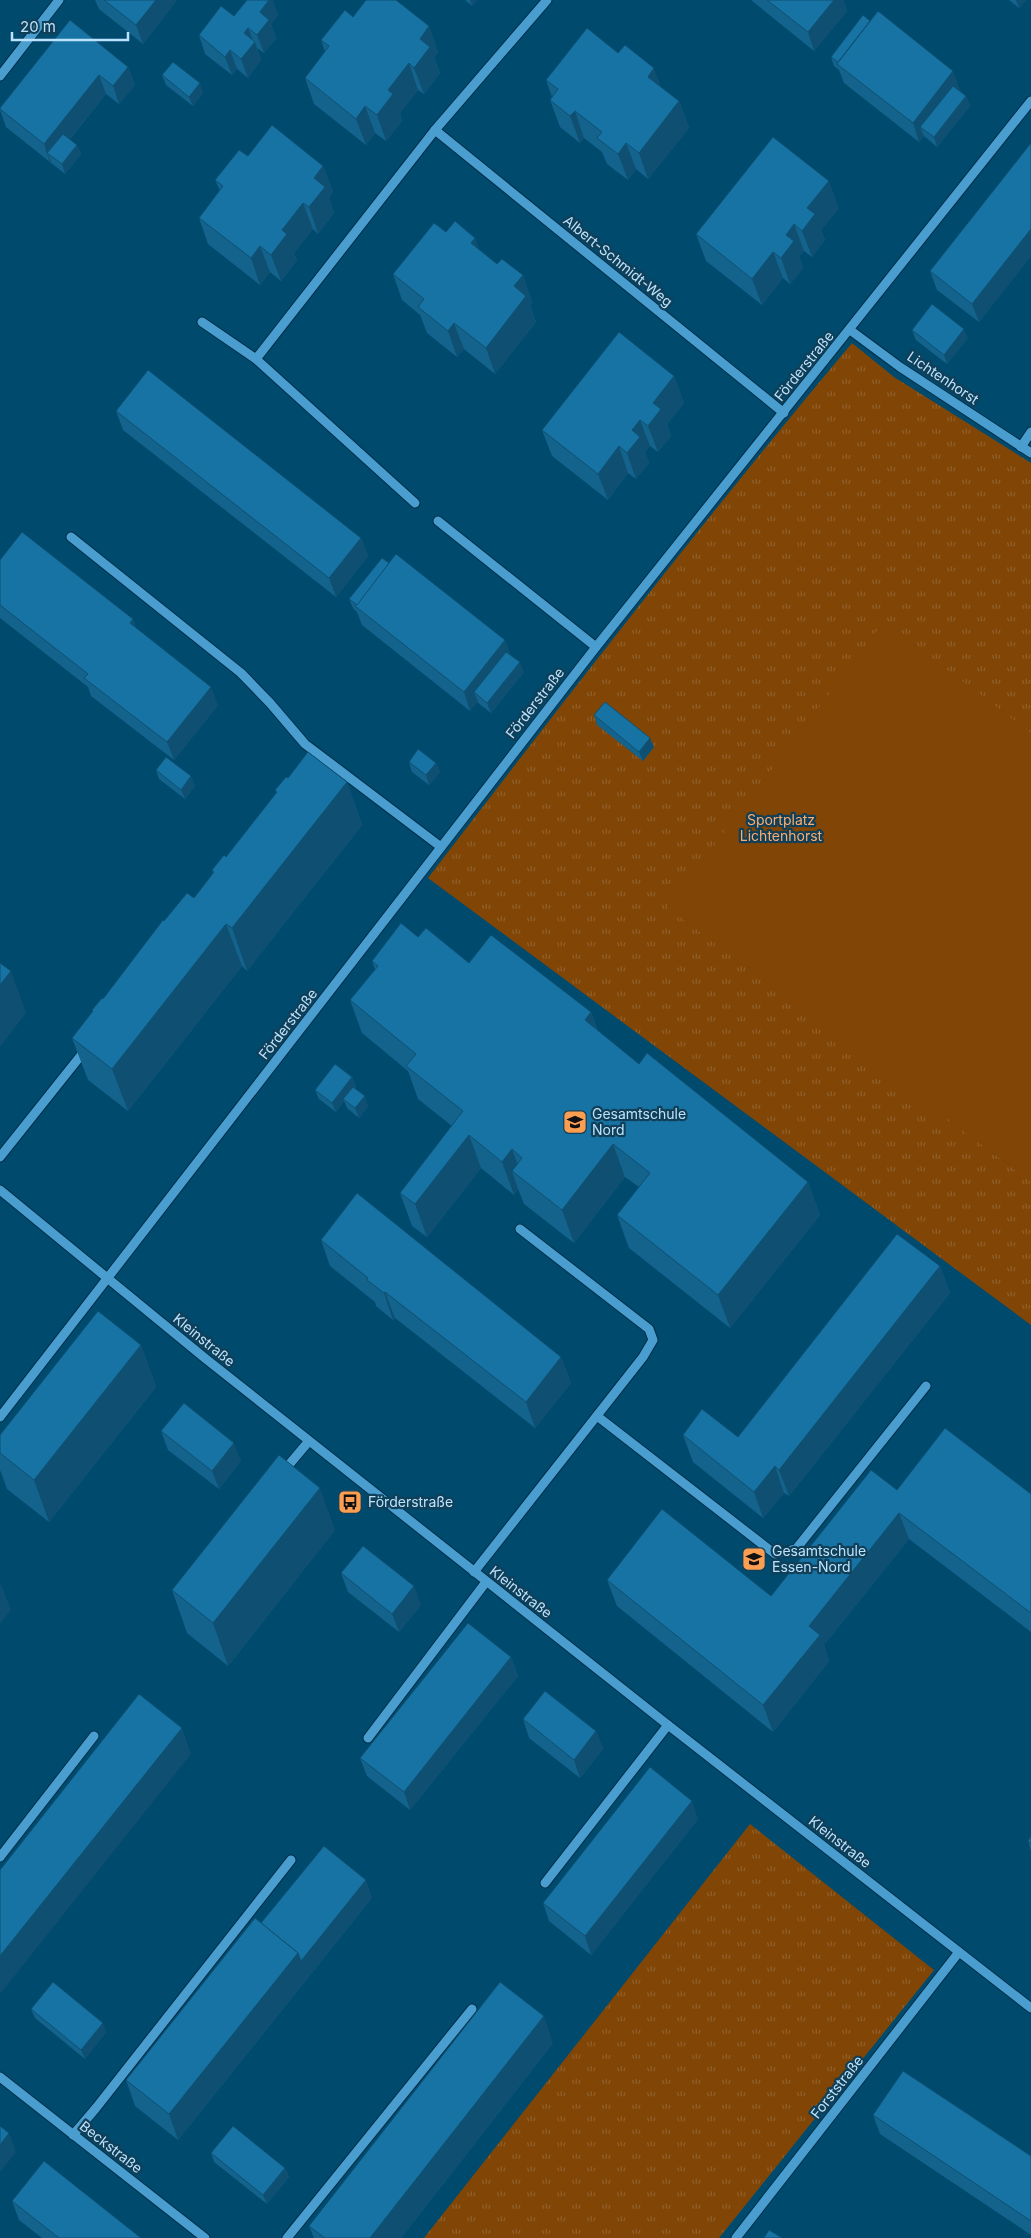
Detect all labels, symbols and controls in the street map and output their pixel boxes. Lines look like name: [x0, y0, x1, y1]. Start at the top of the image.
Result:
scale bar: [12, 10, 129, 42]
text: 20 m: [20, 17, 56, 36]
street label: Albert-Schmidt-Weg: [560, 211, 676, 310]
street label: Förderstraße: [770, 327, 837, 404]
street label: Lichtenhorst: [904, 348, 983, 408]
street label: Förderstraße: [502, 664, 567, 741]
park label: Sportplatz Lichtenhorst: [740, 811, 823, 844]
street label: Förderstraße: [255, 985, 320, 1062]
place label: Gesamtschule Nord: [592, 1105, 686, 1138]
school or university icon: Gesamtschule Nord: [562, 1109, 588, 1135]
street label: Kleinstraße: [170, 1310, 239, 1370]
bus stop icon: Förderstraße: [337, 1489, 363, 1515]
place label: Förderstraße: [368, 1493, 453, 1510]
place label: Gesamtschule Essen-Nord: [772, 1542, 866, 1575]
school or university icon: Gesamtschule Essen-Nord: [741, 1546, 767, 1572]
street label: Kleinstraße: [487, 1562, 556, 1621]
street label: Kleinstraße: [806, 1812, 875, 1871]
street label: Forststraße: [807, 2052, 866, 2122]
street label: Beckstraße: [77, 2117, 146, 2176]

